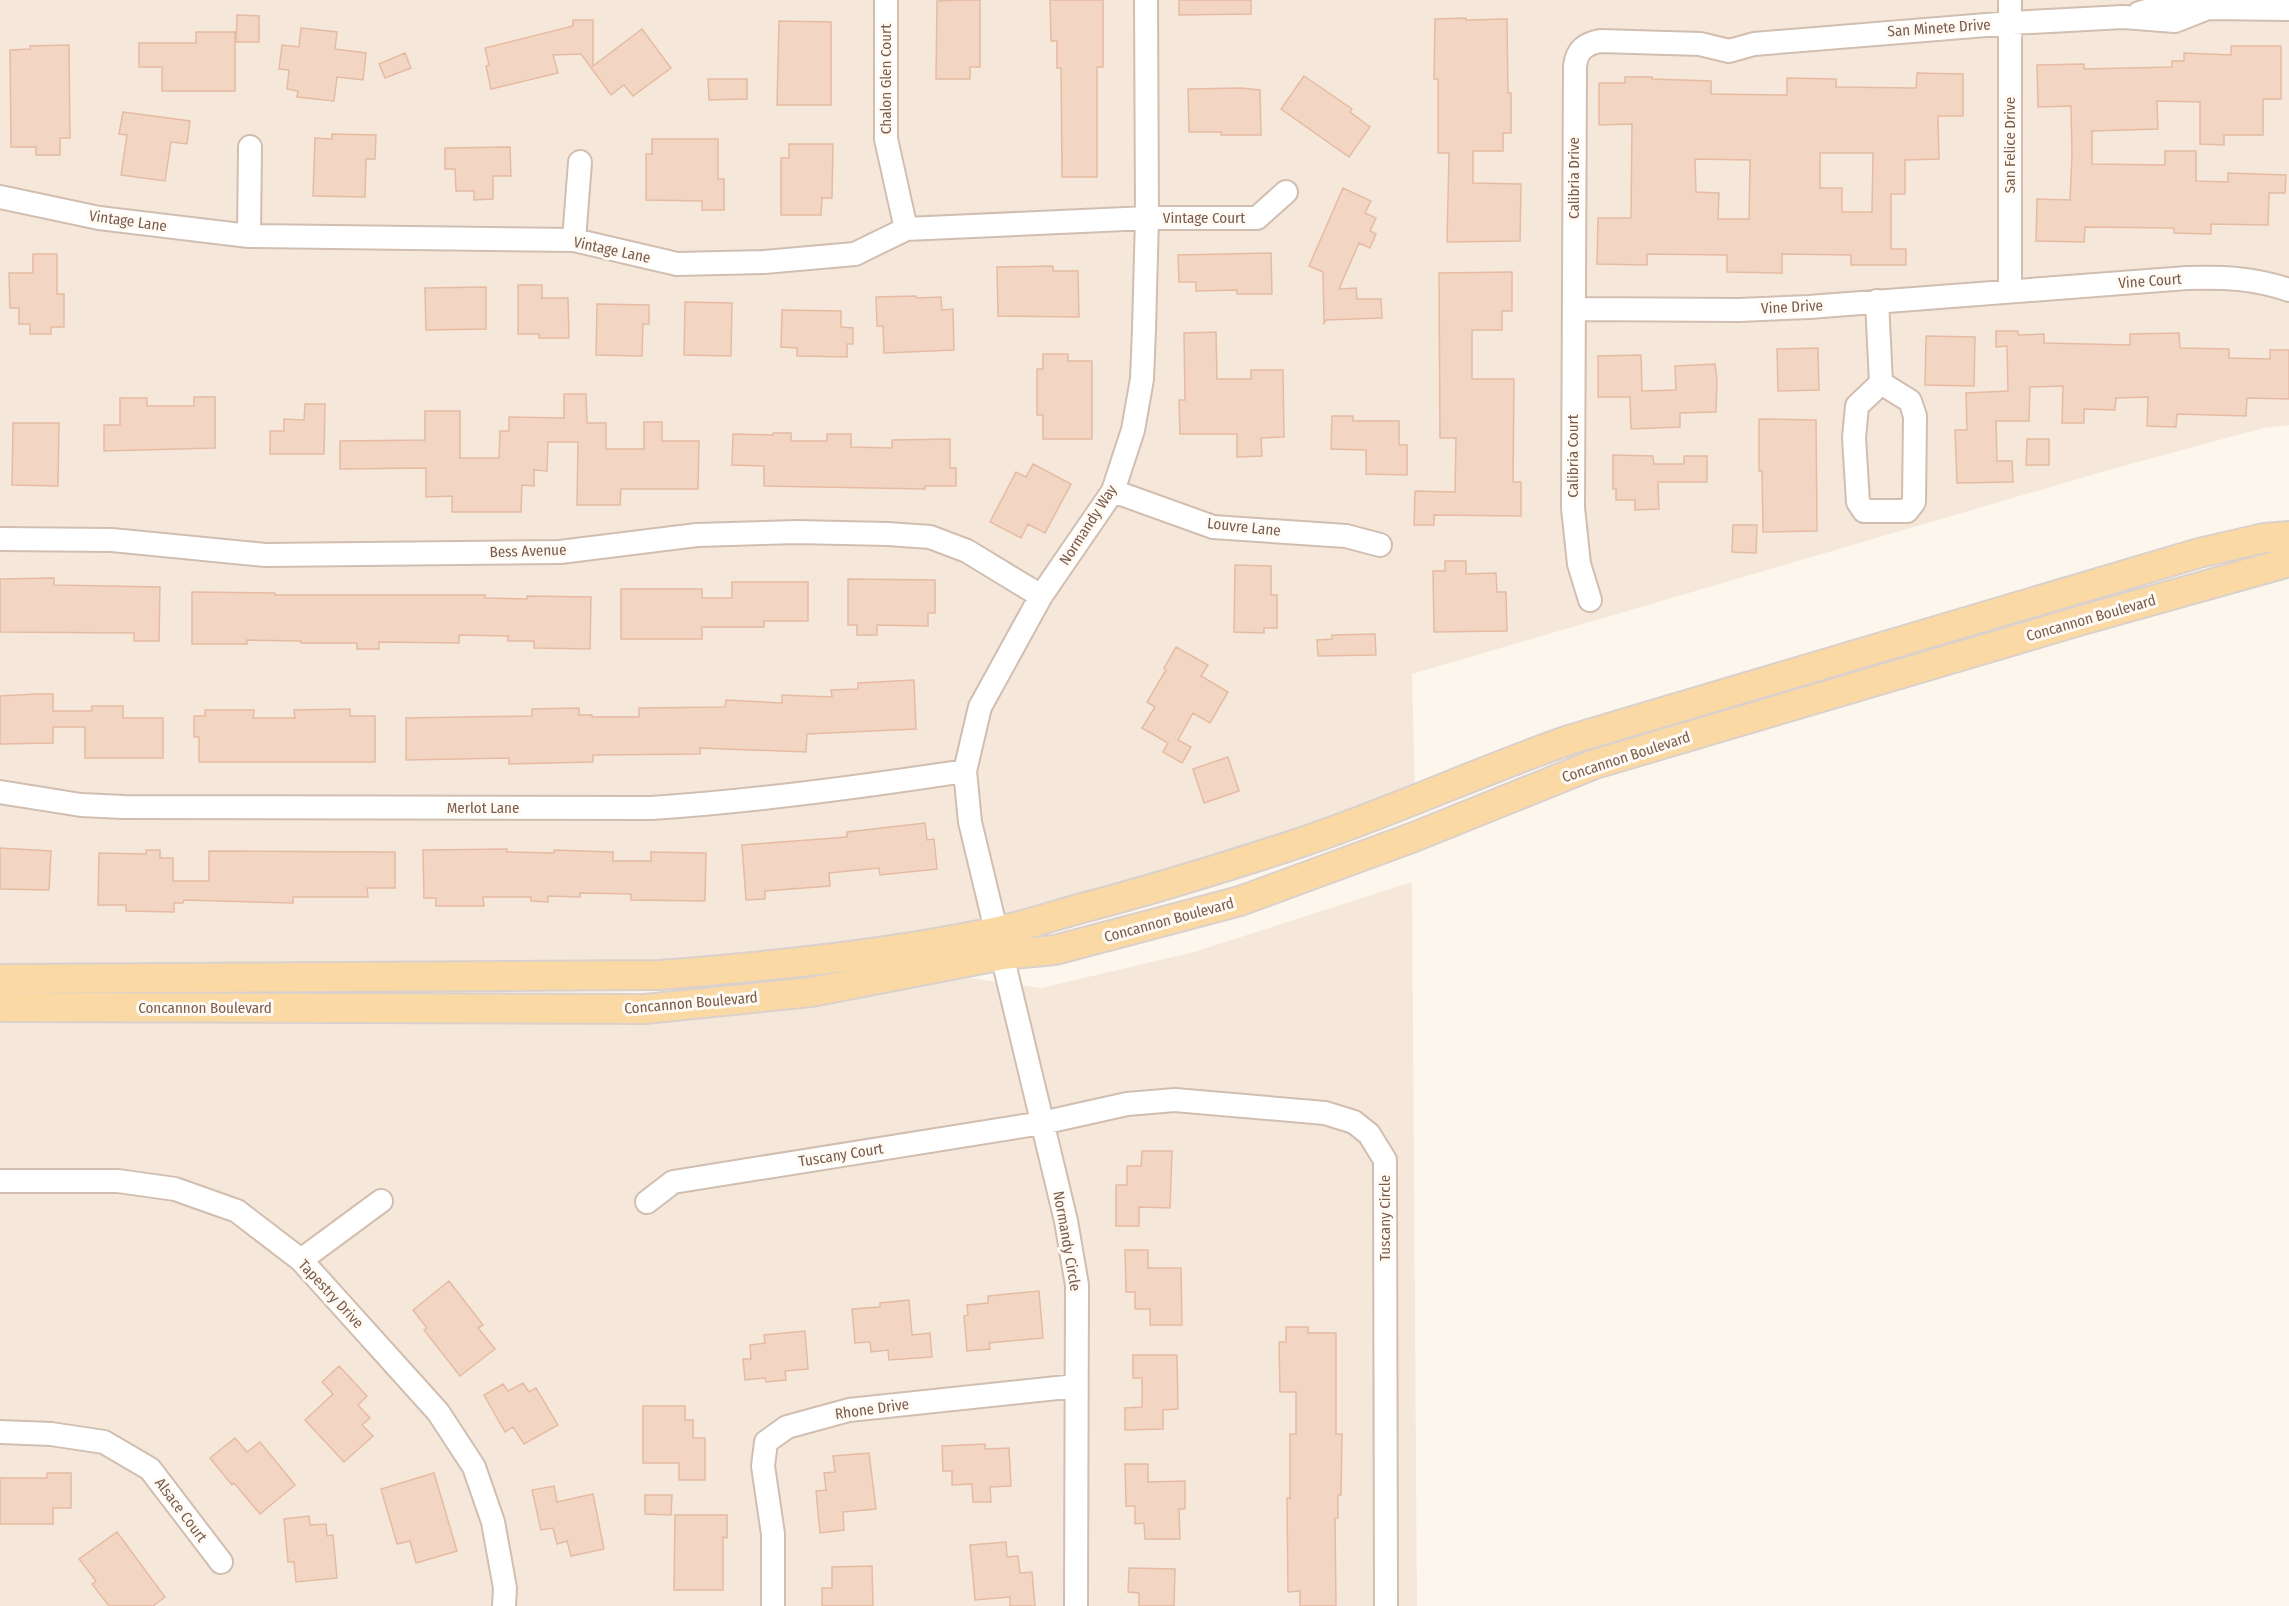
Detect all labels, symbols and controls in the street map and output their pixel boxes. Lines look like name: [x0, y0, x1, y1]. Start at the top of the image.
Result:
street label: San Minete Drive: [1887, 15, 1991, 41]
street label: Chalon Glen Court: [877, 24, 895, 134]
street label: San Felice Drive: [2001, 97, 2019, 193]
street label: Calibria Drive: [1565, 137, 1583, 219]
street label: Vintage Lane: [88, 207, 168, 235]
street label: Vintage Court: [1163, 209, 1245, 227]
street label: Vintage Lane: [572, 233, 652, 267]
street label: Vine Court: [2118, 270, 2182, 292]
street label: Vine Drive: [1761, 296, 1823, 318]
street label: Calibria Court: [1564, 414, 1582, 498]
street label: Normandy Way: [1055, 481, 1121, 568]
street label: Louvre Lane: [1206, 514, 1282, 540]
street label: Bess Avenue: [489, 541, 567, 561]
street label: Concannon Boulevard: [2024, 591, 2158, 645]
street label: Concannon Boulevard: [1560, 728, 1692, 786]
street label: Merlot Lane: [447, 799, 519, 817]
street label: Concannon Boulevard: [1102, 894, 1236, 946]
street label: Concannon Boulevard: [624, 988, 758, 1018]
street label: Concannon Boulevard: [138, 999, 272, 1017]
street label: Tuscany Court: [797, 1139, 885, 1171]
street label: Tuscany Circle: [1376, 1175, 1394, 1261]
street label: Normandy Circle: [1049, 1190, 1085, 1292]
street label: Tapestry Drive: [295, 1256, 367, 1332]
street label: Rhone Drive: [834, 1395, 910, 1423]
street label: Alsace Court: [151, 1474, 211, 1546]

